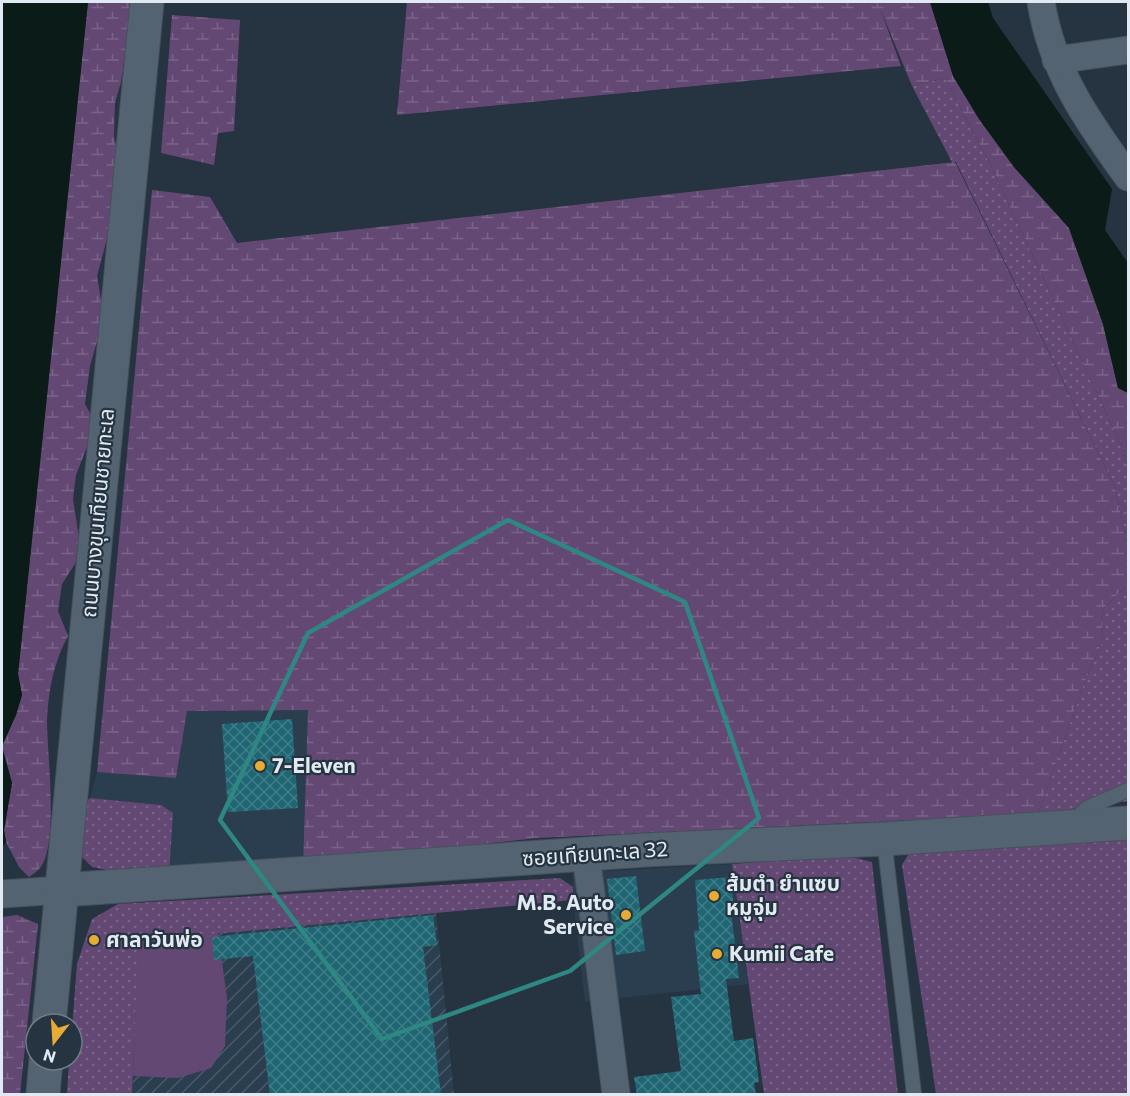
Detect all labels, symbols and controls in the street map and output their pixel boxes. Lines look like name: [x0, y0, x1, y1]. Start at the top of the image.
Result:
street label: ถนนบางขุนเทียนชายทะเล: [75, 407, 120, 619]
place label: 7-Eleven: [272, 752, 356, 777]
marker: 7-Eleven: [253, 759, 267, 773]
street label: ซอยเทียนทะเล 32: [521, 835, 669, 870]
place label: ส้มตำ ยำแซบ หมูจุ่ม: [726, 870, 840, 921]
place label: M.B. Auto Service: [517, 889, 614, 938]
marker: ส้มตำ ยำแซบ หมูจุ่ม: [707, 889, 721, 903]
marker: M.B. Auto Service: [619, 908, 633, 922]
place label: ศาลาวันพ่อ: [106, 926, 203, 951]
marker: ศาลาวันพ่อ: [87, 933, 101, 947]
place label: Kumii Cafe: [729, 940, 834, 965]
marker: Kumii Cafe: [710, 947, 724, 961]
north arrow: [24, 1012, 84, 1072]
text: N: [41, 1046, 58, 1068]

